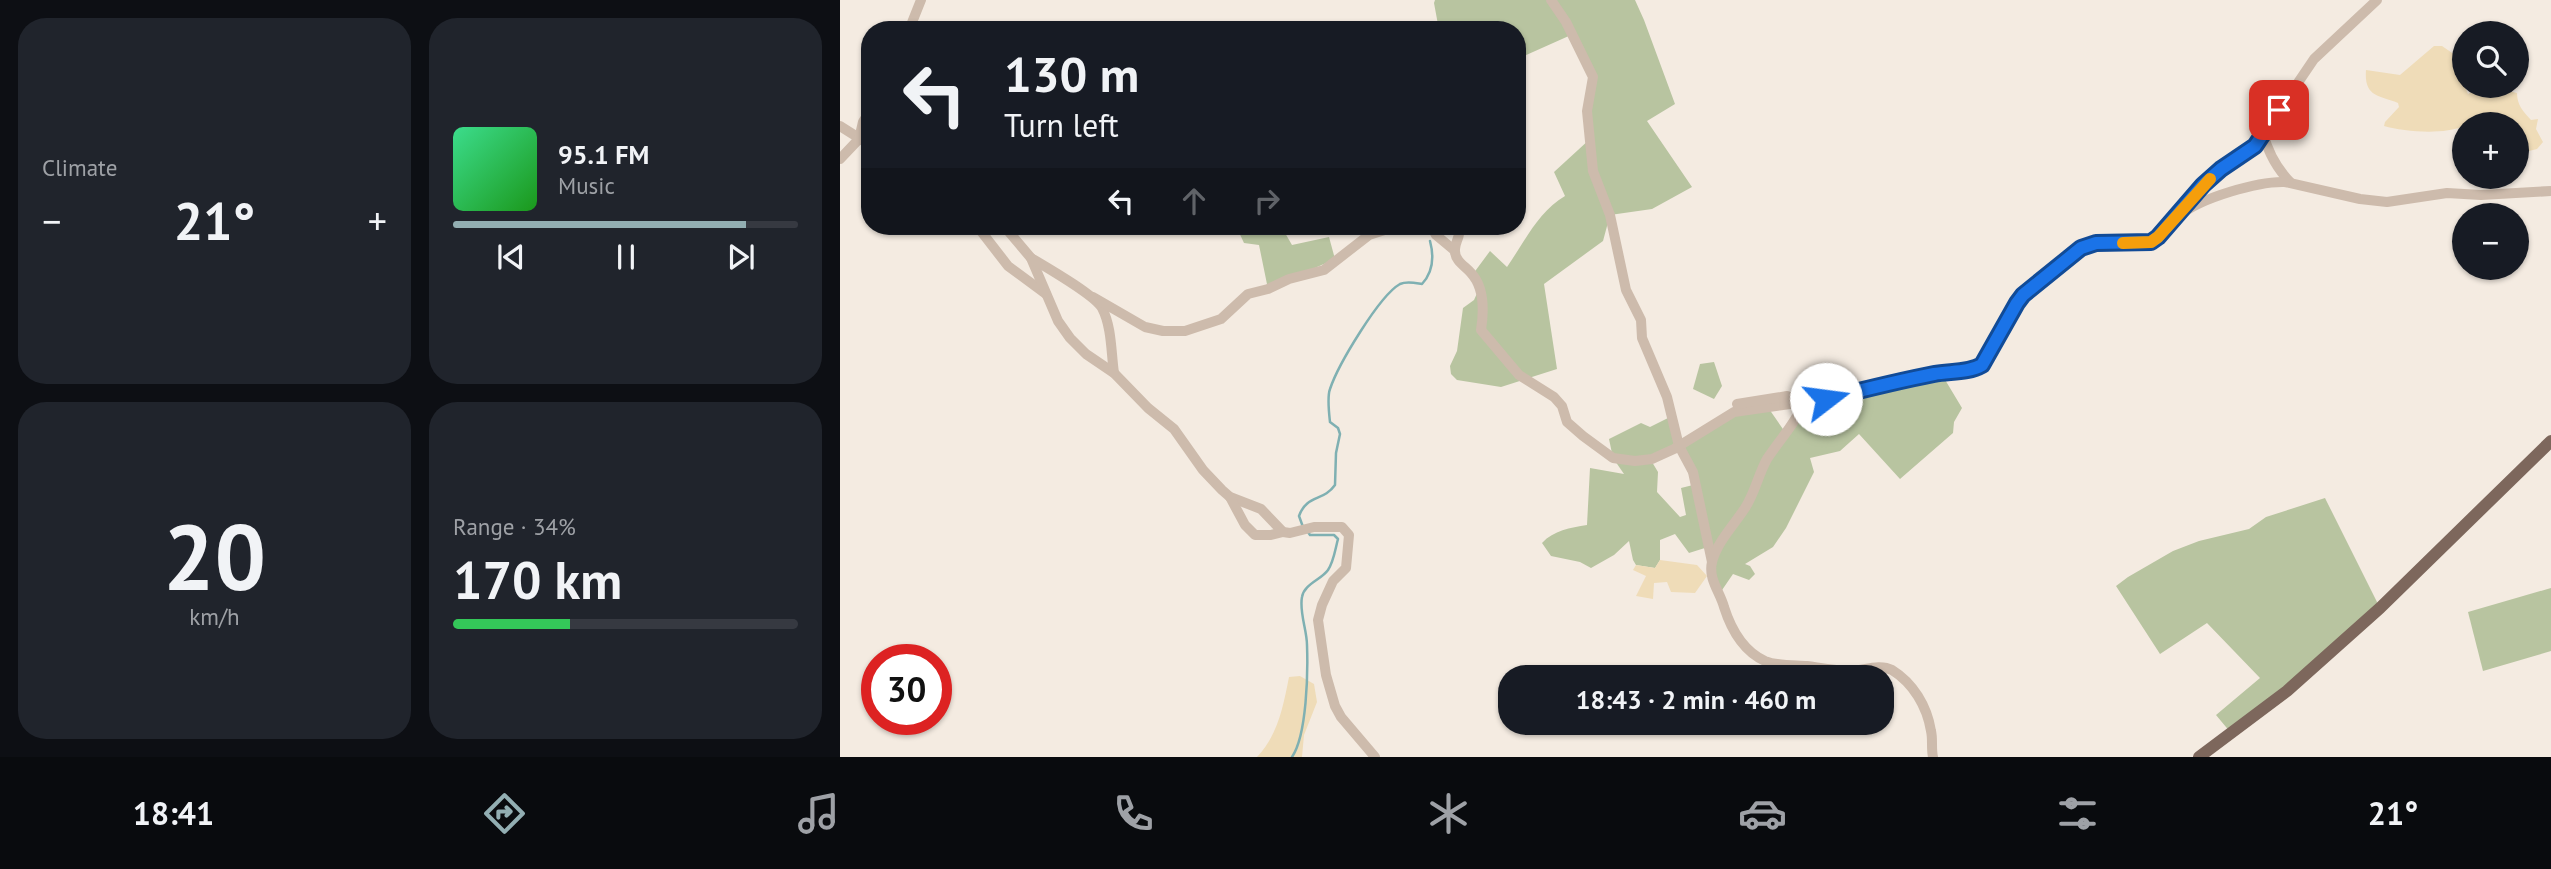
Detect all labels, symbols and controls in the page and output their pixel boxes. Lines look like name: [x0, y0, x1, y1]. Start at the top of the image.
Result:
map controls: [2452, 21, 2529, 280]
button: search: [2452, 21, 2529, 98]
text: 130 m: [1004, 42, 1139, 106]
icon: left: [889, 49, 980, 140]
pin: [2249, 80, 2309, 140]
icon: arrive: [2260, 91, 2298, 129]
text: Turn left: [1004, 104, 1119, 146]
button: +: [2452, 112, 2529, 189]
text: 95.1 FM: [558, 138, 649, 171]
text: Climate: [42, 153, 117, 182]
text: Music: [558, 171, 615, 200]
icon: left: [1102, 182, 1140, 220]
icon: ahead: [1175, 182, 1213, 220]
icon: right: [1248, 182, 1286, 220]
text: 21°: [174, 187, 255, 254]
text: −: [42, 196, 61, 245]
text: +: [368, 196, 387, 245]
button: −: [2452, 203, 2529, 280]
icon: previous: [492, 238, 530, 276]
icon: pause: [607, 238, 645, 276]
icon: next: [722, 238, 760, 276]
position arrow: [1789, 362, 1863, 436]
text: 20: [163, 497, 266, 615]
text: Range · 34%: [453, 512, 576, 541]
text: 170 km: [453, 546, 622, 613]
text: km/h: [189, 602, 240, 631]
speed limit sign: 30: [861, 644, 952, 735]
text: 18:43 · 2 min · 460 m: [1576, 683, 1816, 716]
icon: directions: [480, 789, 529, 838]
icon: music: [794, 789, 843, 838]
icon: phone: [1109, 789, 1158, 838]
icon: climate: [1424, 789, 1473, 838]
icon: car: [1738, 789, 1787, 838]
icon: filters: [2053, 789, 2102, 838]
text: 18:41: [133, 792, 214, 834]
text: 21°: [2368, 792, 2418, 834]

